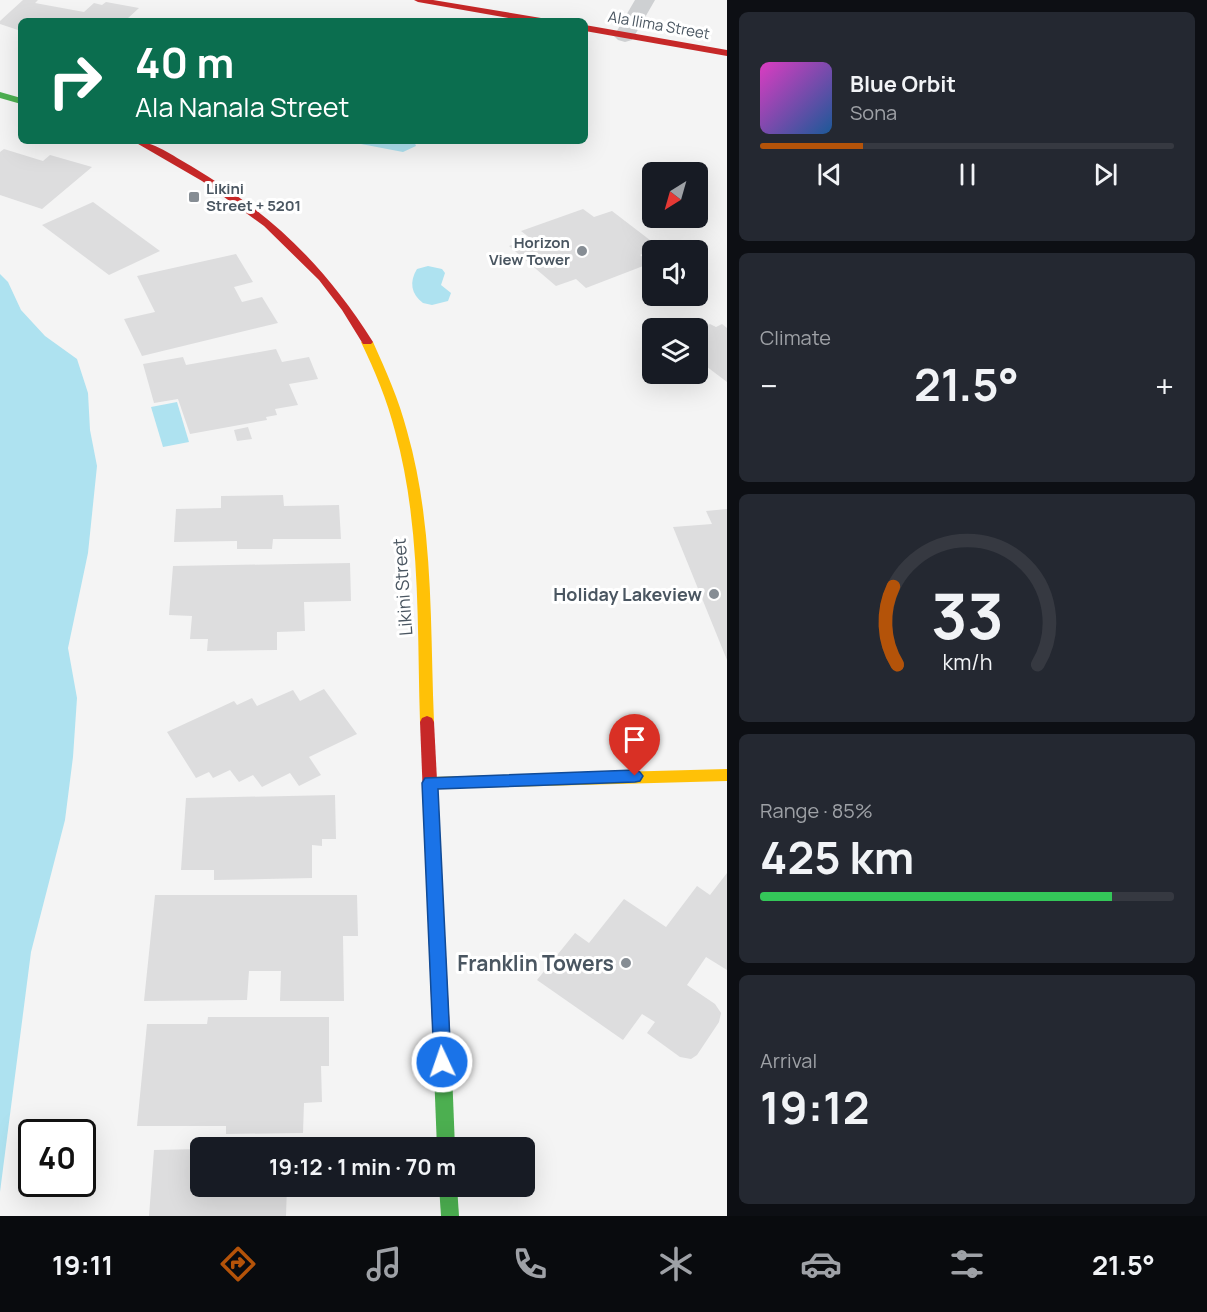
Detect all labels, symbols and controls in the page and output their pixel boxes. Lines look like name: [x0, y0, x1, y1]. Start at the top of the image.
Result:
street label: Ala Ilima Street: [606, 6, 712, 44]
text: 40 m: [135, 33, 234, 91]
icon: right: [36, 42, 114, 120]
text: Blue Orbit: [850, 69, 956, 99]
text: Ala Nanala Street: [135, 88, 349, 125]
text: Sona: [850, 99, 897, 126]
icon: previous: [813, 158, 846, 191]
icon: pause: [951, 158, 984, 191]
icon: next: [1089, 158, 1122, 191]
north arrow: [642, 162, 708, 228]
map controls: [642, 162, 708, 384]
place label: Likini Street + 5201: [206, 178, 301, 216]
marker: Likini Street + 5201: [187, 190, 201, 204]
place label: Horizon View Tower: [489, 232, 570, 270]
button: sound: [642, 240, 708, 306]
marker: Horizon View Tower: [575, 244, 589, 258]
button: layers: [642, 318, 708, 384]
text: Climate: [760, 324, 831, 351]
text: 21.5°: [914, 353, 1019, 415]
text: −: [760, 363, 778, 408]
text: +: [1155, 363, 1174, 408]
street label: Likini Street: [387, 537, 417, 637]
text: 33: [931, 572, 1003, 658]
place label: Holiday Lakeview: [553, 582, 703, 606]
marker: Holiday Lakeview: [707, 587, 721, 601]
text: km/h: [942, 647, 992, 676]
pin: [609, 714, 660, 776]
icon: arrive: [618, 723, 651, 756]
text: Range · 85%: [760, 797, 873, 824]
text: 425 km: [760, 826, 914, 888]
place label: Franklin Towers: [457, 949, 614, 977]
marker: Franklin Towers: [619, 956, 633, 970]
position arrow: [410, 1030, 474, 1094]
text: Arrival: [760, 1047, 817, 1074]
text: 19:12: [760, 1076, 870, 1138]
speed limit sign: 40: [18, 1119, 96, 1197]
text: 19:12 · 1 min · 70 m: [269, 1152, 456, 1182]
icon: directions: [217, 1243, 259, 1285]
icon: music: [363, 1243, 405, 1285]
icon: phone: [509, 1243, 551, 1285]
icon: climate: [655, 1243, 697, 1285]
icon: car: [800, 1243, 842, 1285]
icon: filters: [946, 1243, 988, 1285]
text: 19:11: [52, 1246, 113, 1283]
text: 21.5°: [1092, 1246, 1155, 1283]

